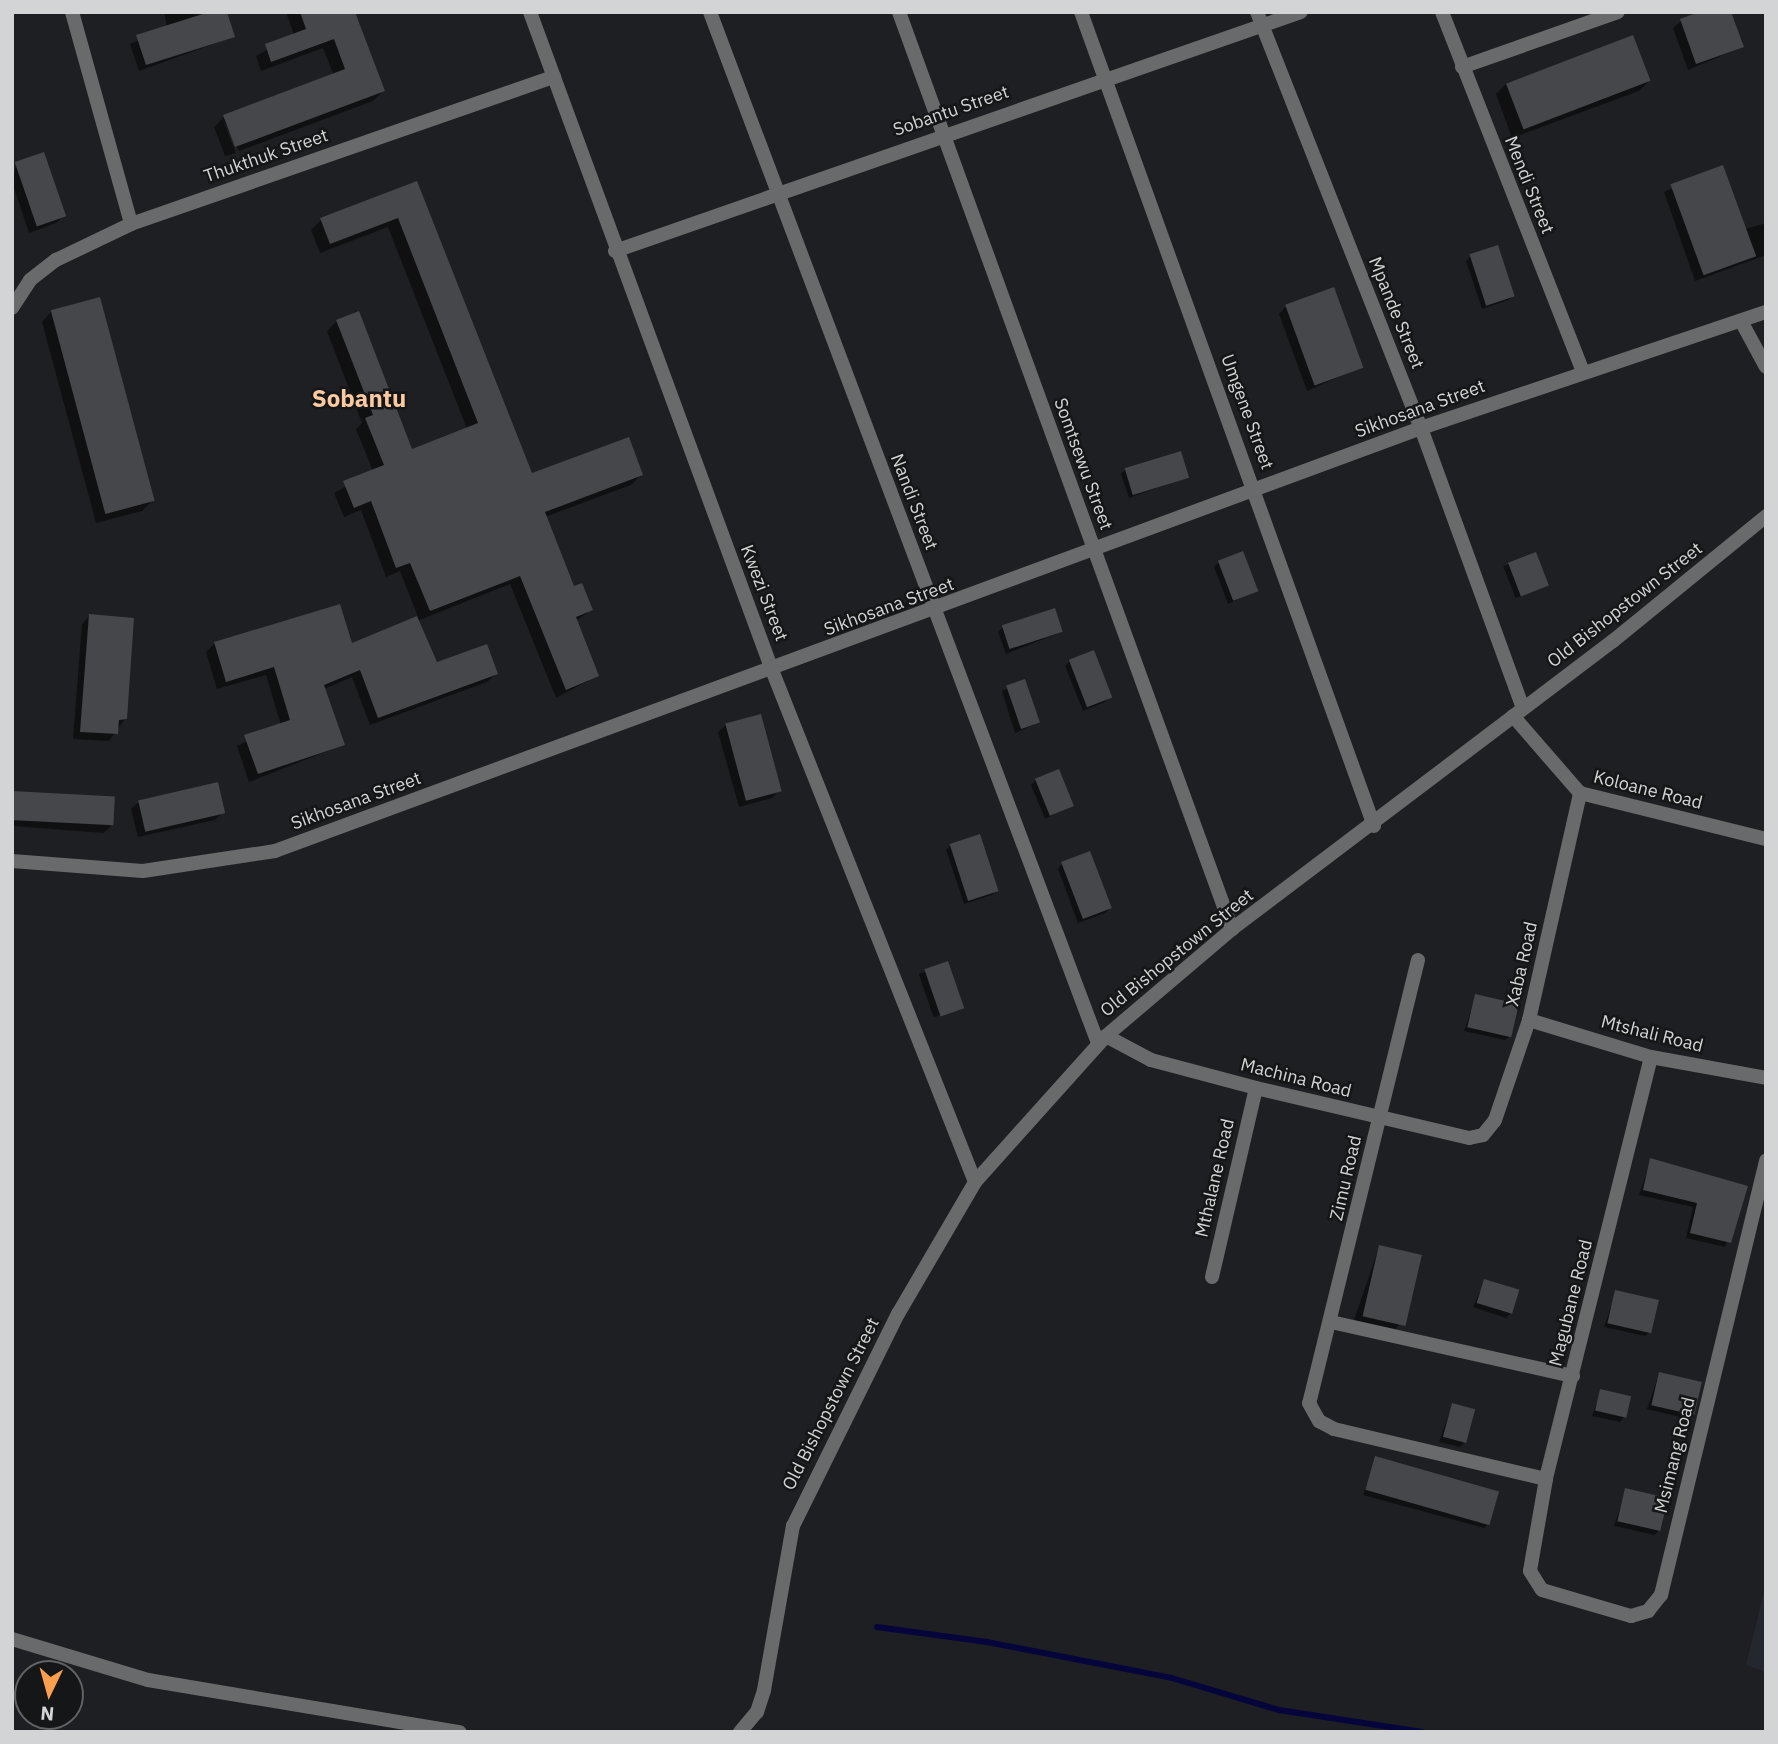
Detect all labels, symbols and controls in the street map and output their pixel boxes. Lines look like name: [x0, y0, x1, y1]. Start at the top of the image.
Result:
street label: Sobantu Street: [890, 81, 1012, 141]
street label: Thukthuk Street: [201, 125, 331, 187]
street label: Mendi Street: [1500, 133, 1558, 237]
street label: Mpande Street: [1364, 254, 1428, 372]
street label: Umgene Street: [1216, 351, 1278, 473]
street label: Sikhosana Street: [1352, 375, 1488, 443]
district label: Sobantu: [312, 385, 406, 413]
street label: Somtsewu Street: [1049, 395, 1117, 533]
street label: Nandi Street: [886, 451, 942, 553]
street label: Old Bishopstown Street: [1543, 538, 1707, 672]
street label: Kwezi Street: [736, 542, 792, 644]
street label: Sikhosana Street: [821, 573, 957, 641]
street label: Koloane Road: [1591, 766, 1705, 814]
street label: Sikhosana Street: [288, 767, 424, 835]
street label: Old Bishopstown Street: [1096, 885, 1258, 1021]
street label: Xaba Road: [1502, 920, 1542, 1008]
street label: Mtshali Road: [1599, 1011, 1705, 1057]
street label: Machina Road: [1238, 1054, 1354, 1102]
street label: Mthalane Road: [1191, 1117, 1239, 1239]
street label: Zimu Road: [1326, 1133, 1366, 1223]
street label: Magubane Road: [1545, 1237, 1597, 1369]
street label: Old Bishopstown Street: [778, 1314, 884, 1494]
street label: Msimang Road: [1650, 1395, 1700, 1515]
north arrow: [14, 1660, 84, 1730]
text: N: [39, 1701, 55, 1726]

